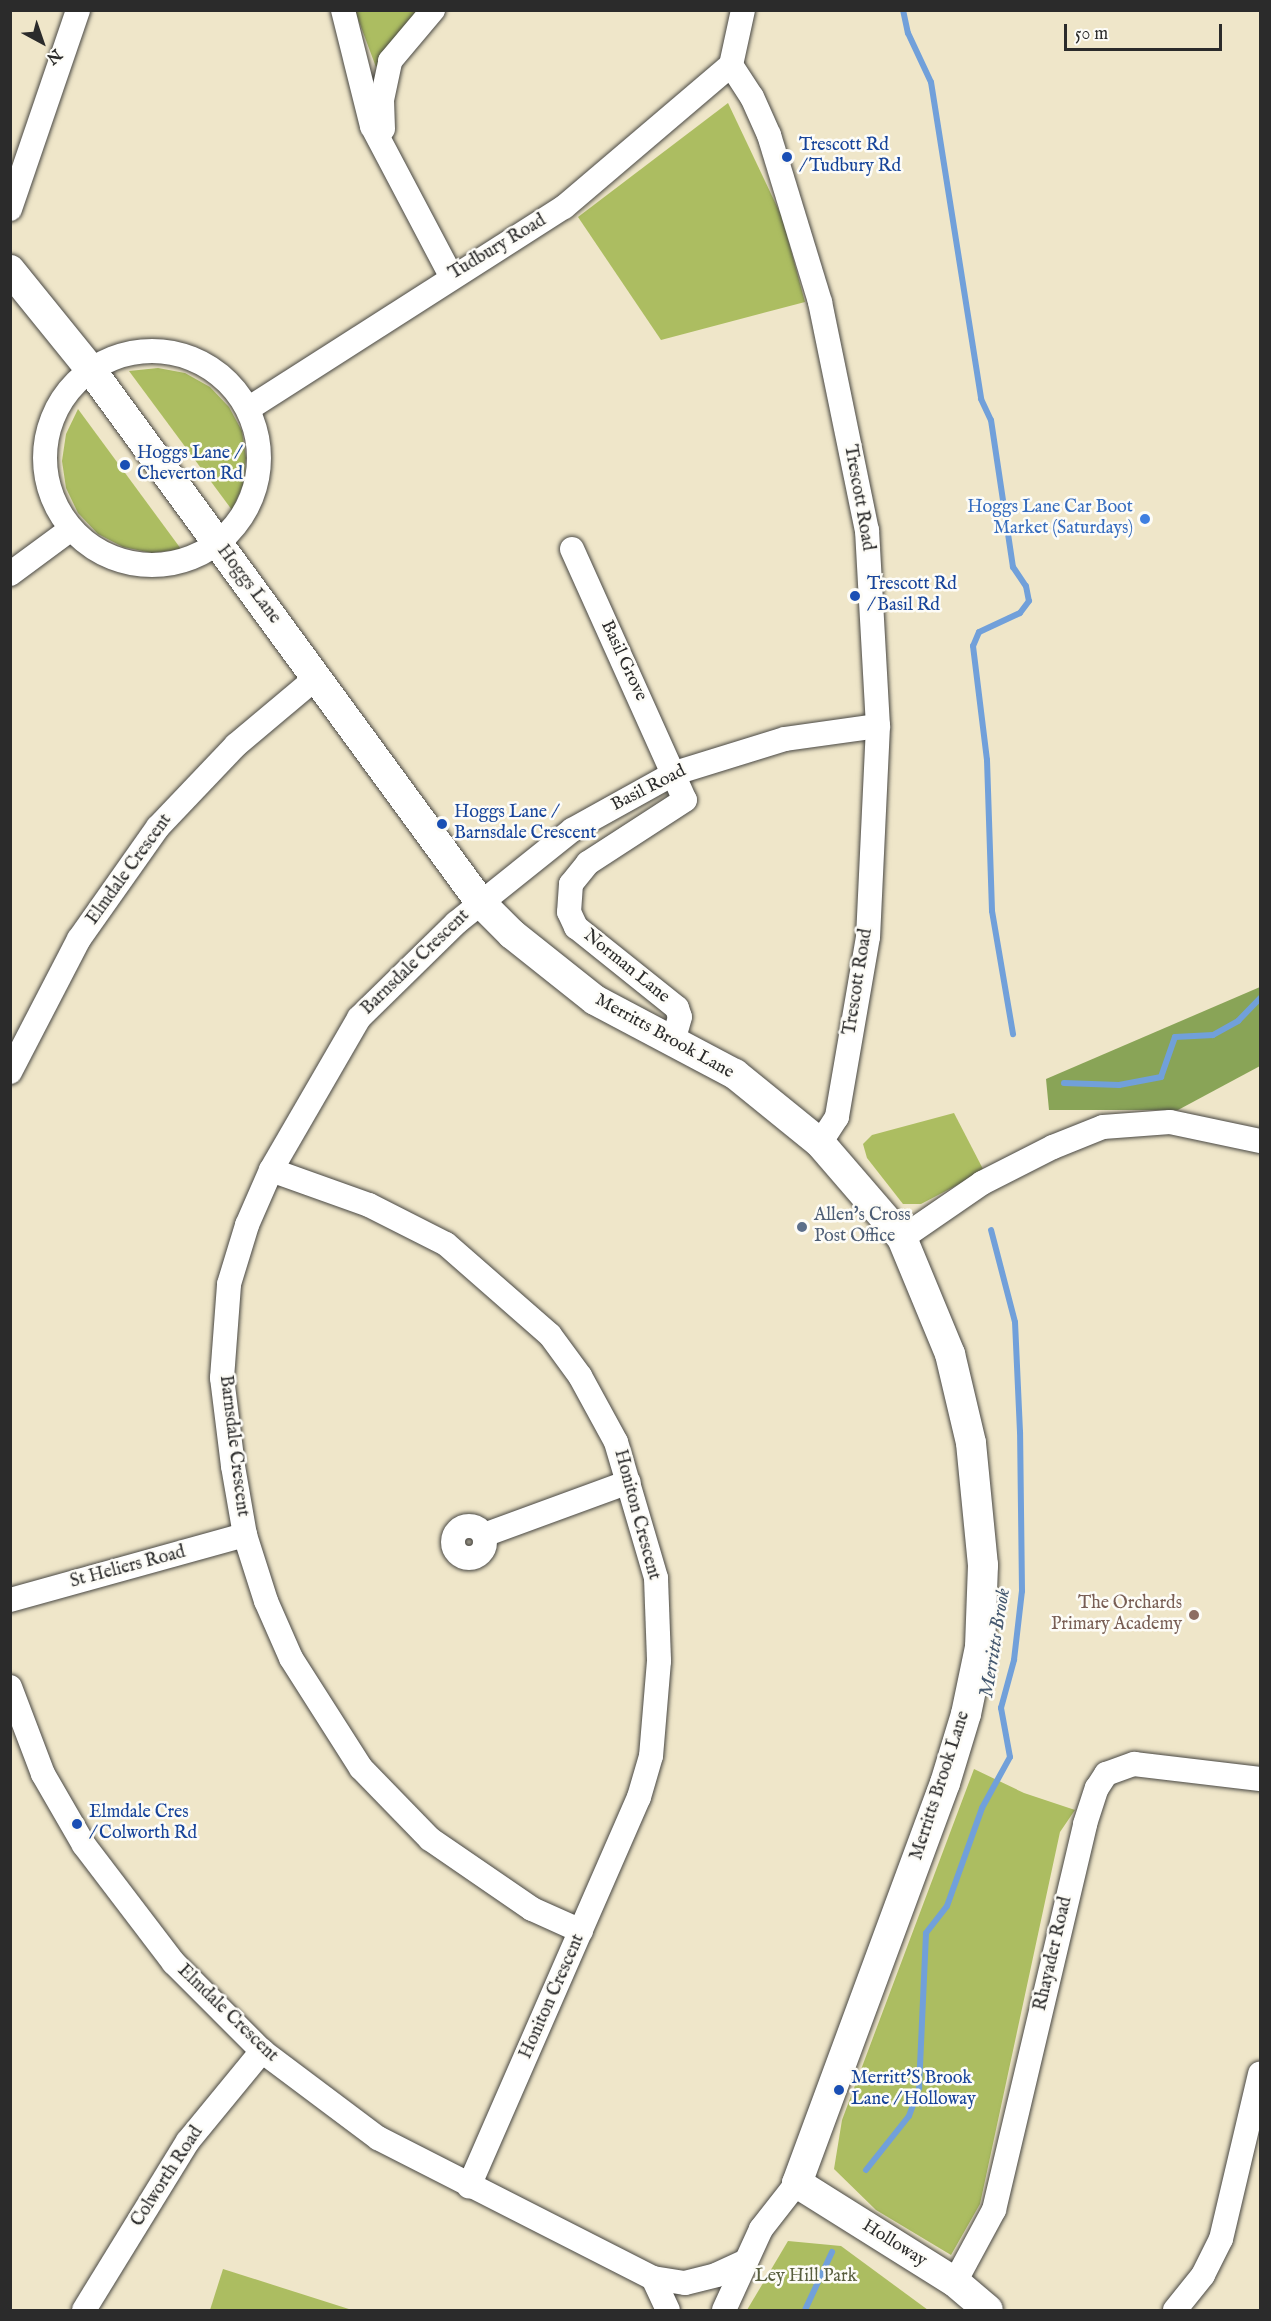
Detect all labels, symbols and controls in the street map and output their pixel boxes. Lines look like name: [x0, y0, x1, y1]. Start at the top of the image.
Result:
north arrow: [12, 12, 72, 72]
scale bar: [1067, 12, 1224, 50]
text: 50 m: [1075, 23, 1108, 46]
text: N: [42, 44, 65, 68]
place label: Trescott Rd / Tudbury Rd: [799, 136, 901, 178]
marker: Trescott Rd / Tudbury Rd: [780, 150, 794, 164]
street label: Tudbury Road: [446, 211, 550, 285]
street label: Trescott Road: [838, 443, 878, 553]
place label: Hoggs Lane / Cheverton Rd: [137, 444, 243, 486]
marker: Hoggs Lane / Cheverton Rd: [118, 458, 132, 472]
place label: Hoggs Lane Car Boot Market (Saturdays): [967, 498, 1133, 540]
marker: Hoggs Lane Car Boot Market (Saturdays): [1138, 512, 1152, 526]
street label: Hoggs Lane: [211, 541, 285, 629]
place label: Trescott Rd / Basil Rd: [867, 575, 957, 618]
marker: Trescott Rd / Basil Rd: [848, 589, 862, 603]
street label: Basil Grove: [595, 617, 651, 705]
street label: Basil Road: [608, 761, 690, 817]
place label: Hoggs Lane / Barnsdale Crescent: [454, 803, 596, 846]
street label: Elmdale Crescent: [83, 811, 177, 929]
marker: Hoggs Lane / Barnsdale Crescent: [435, 817, 449, 831]
street label: Barnsdale Crescent: [357, 906, 475, 1020]
street label: Norman Lane: [578, 926, 674, 1008]
street label: Trescott Road: [840, 927, 878, 1037]
street label: Merritts Brook Lane: [591, 990, 737, 1084]
place label: Allen's Cross Post Office: [814, 1206, 911, 1248]
marker: Allen's Cross Post Office: [795, 1220, 809, 1234]
street label: Barnsdale Crescent: [214, 1374, 252, 1518]
street label: Honiton Crescent: [608, 1447, 664, 1583]
street label: St Heliers Road: [68, 1542, 188, 1594]
water label: Merritts Brook: [974, 1586, 1016, 1700]
place label: The Orchards Primary Academy: [1051, 1594, 1182, 1636]
marker: The Orchards Primary Academy: [1187, 1608, 1201, 1622]
street label: Merritts Brook Lane: [907, 1709, 975, 1863]
place label: Elmdale Cres / Colworth Rd: [89, 1803, 197, 1846]
marker: Elmdale Cres / Colworth Rd: [70, 1817, 84, 1831]
street label: Rhayader Road: [1030, 1895, 1078, 2013]
street label: Honiton Crescent: [516, 1931, 590, 2063]
street label: Elmdale Crescent: [172, 1961, 282, 2067]
place label: Merritt'S Brook Lane / Holloway: [851, 2069, 976, 2112]
marker: Merritt'S Brook Lane / Holloway: [832, 2083, 846, 2097]
street label: Colworth Road: [128, 2123, 208, 2231]
street label: Holloway: [858, 2216, 930, 2272]
park label: Ley Hill Park: [755, 2266, 857, 2288]

